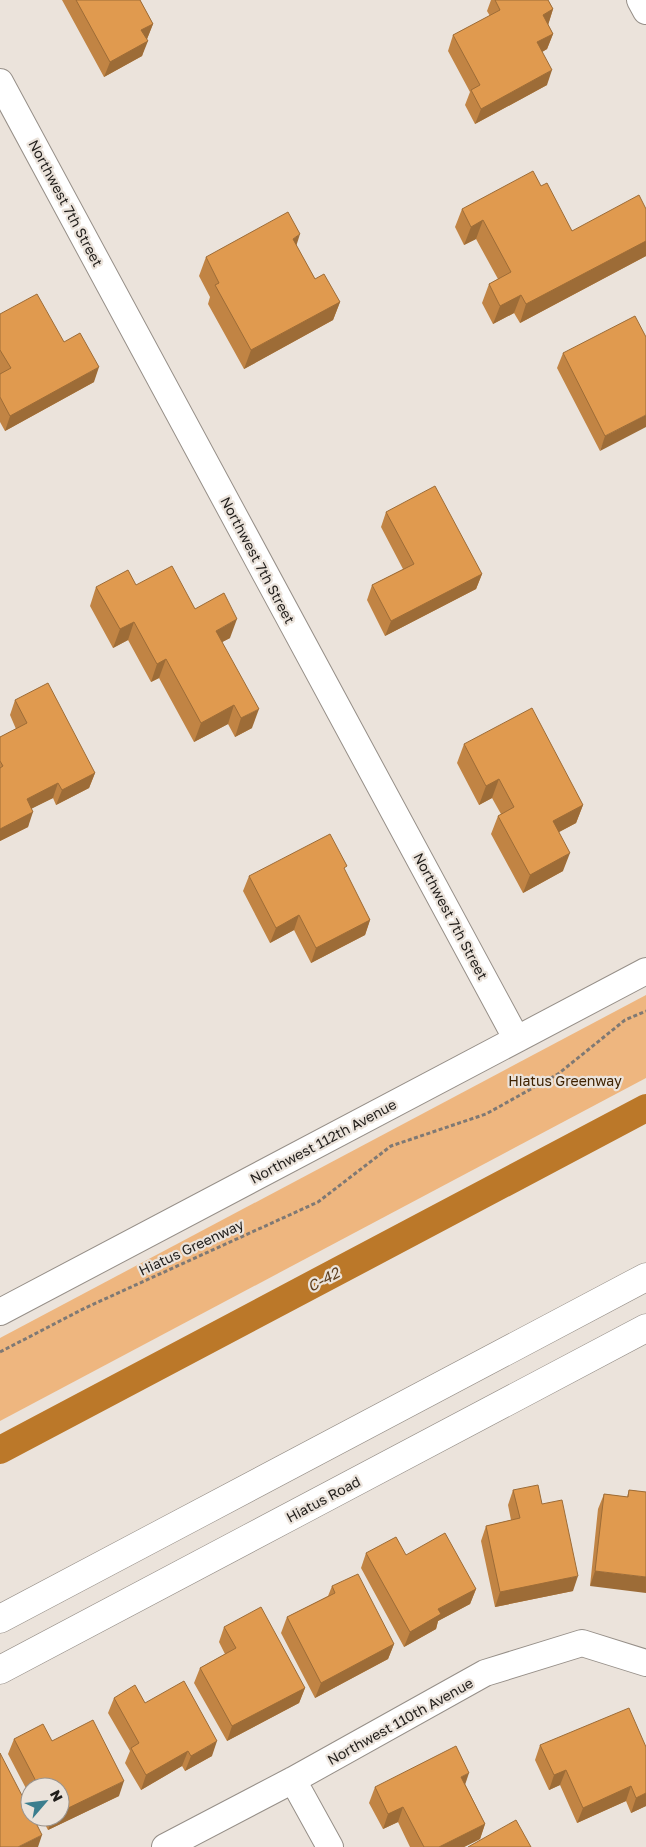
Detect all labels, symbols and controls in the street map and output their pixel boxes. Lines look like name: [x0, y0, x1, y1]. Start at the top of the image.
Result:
street label: Northwest 7th Street: [25, 137, 107, 269]
street label: Northwest 7th Street: [217, 494, 299, 626]
street label: Northwest 7th Street: [410, 850, 492, 982]
park label: Hiatus Greenway: [508, 1072, 622, 1089]
street label: Northwest 112th Avenue: [247, 1095, 399, 1187]
street label: Hiatus Greenway: [136, 1215, 246, 1279]
water label: C-42: [304, 1263, 343, 1295]
street label: Hiatus Road: [283, 1472, 363, 1526]
street label: Northwest 110th Avenue: [324, 1674, 476, 1768]
north arrow: [20, 1777, 70, 1827]
text: N: [47, 1787, 67, 1804]

